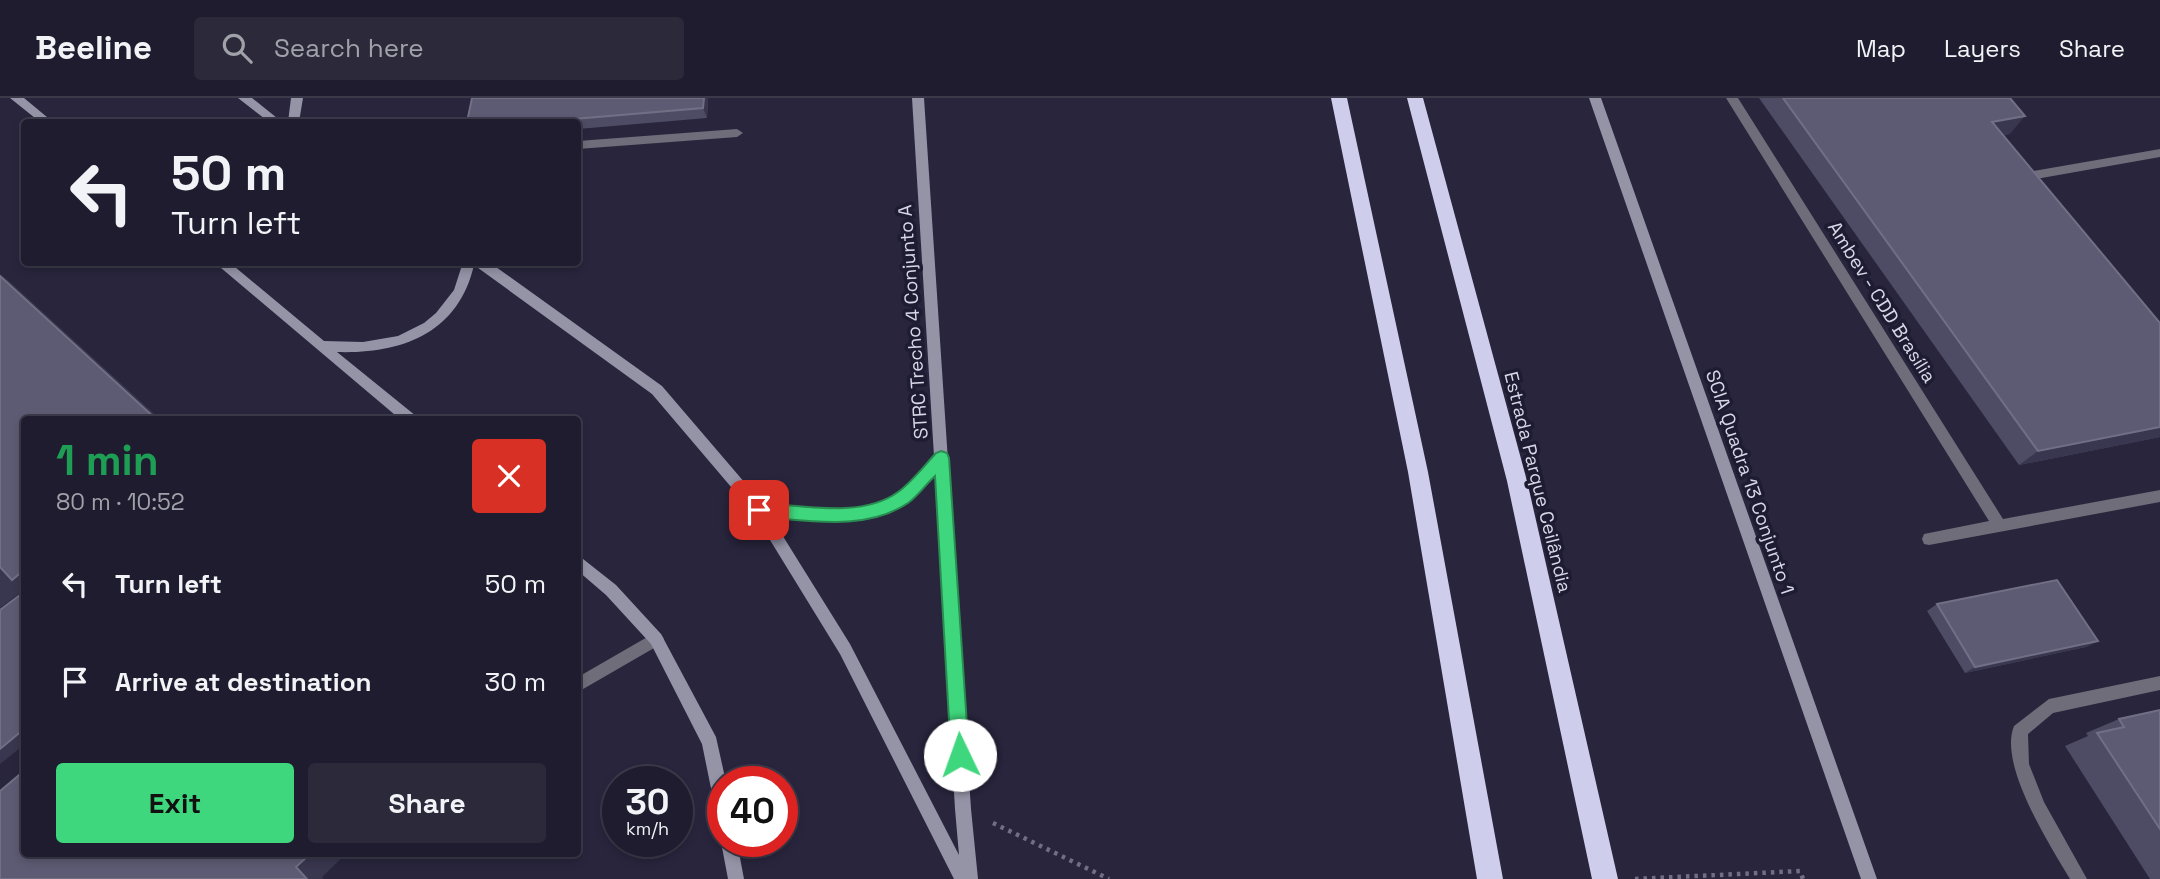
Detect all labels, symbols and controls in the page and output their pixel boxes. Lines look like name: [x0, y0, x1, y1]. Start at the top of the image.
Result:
search box: [194, 17, 684, 80]
text: Beeline: [35, 27, 152, 69]
icon: search: [218, 29, 256, 67]
text: Search here: [274, 31, 424, 65]
text: Map: [1856, 33, 1906, 64]
text: Layers: [1944, 33, 2021, 64]
text: Share: [2059, 33, 2125, 64]
text: 50 m: [171, 142, 286, 204]
icon: left: [56, 147, 147, 238]
text: Turn left: [171, 203, 301, 243]
street label: STRC Trecho 4 Conjunto A: [892, 204, 934, 440]
street label: Ambev - CDD Brasília: [1822, 217, 1942, 388]
street label: SCIA Quadra 13 Conjunto 1: [1700, 367, 1800, 597]
street label: Estrada Parque Ceilândia: [1498, 369, 1578, 595]
text: 1 min: [56, 434, 159, 487]
button: close: [472, 439, 546, 513]
pin: [729, 480, 789, 540]
text: 80 m · 10:52: [56, 487, 185, 517]
icon: arrive: [740, 491, 778, 529]
icon: left: [56, 565, 94, 603]
text: Turn left: [115, 567, 222, 601]
text: 50 m: [485, 567, 546, 601]
icon: arrive: [56, 663, 94, 701]
text: Arrive at destination: [115, 665, 372, 699]
text: 30 m: [485, 665, 546, 699]
position arrow: [923, 718, 997, 792]
button: Exit: [56, 763, 294, 843]
button: Share: [308, 763, 546, 843]
speed limit sign: 40: [707, 766, 798, 857]
text: 30: [626, 780, 669, 824]
text: km/h: [626, 817, 669, 840]

